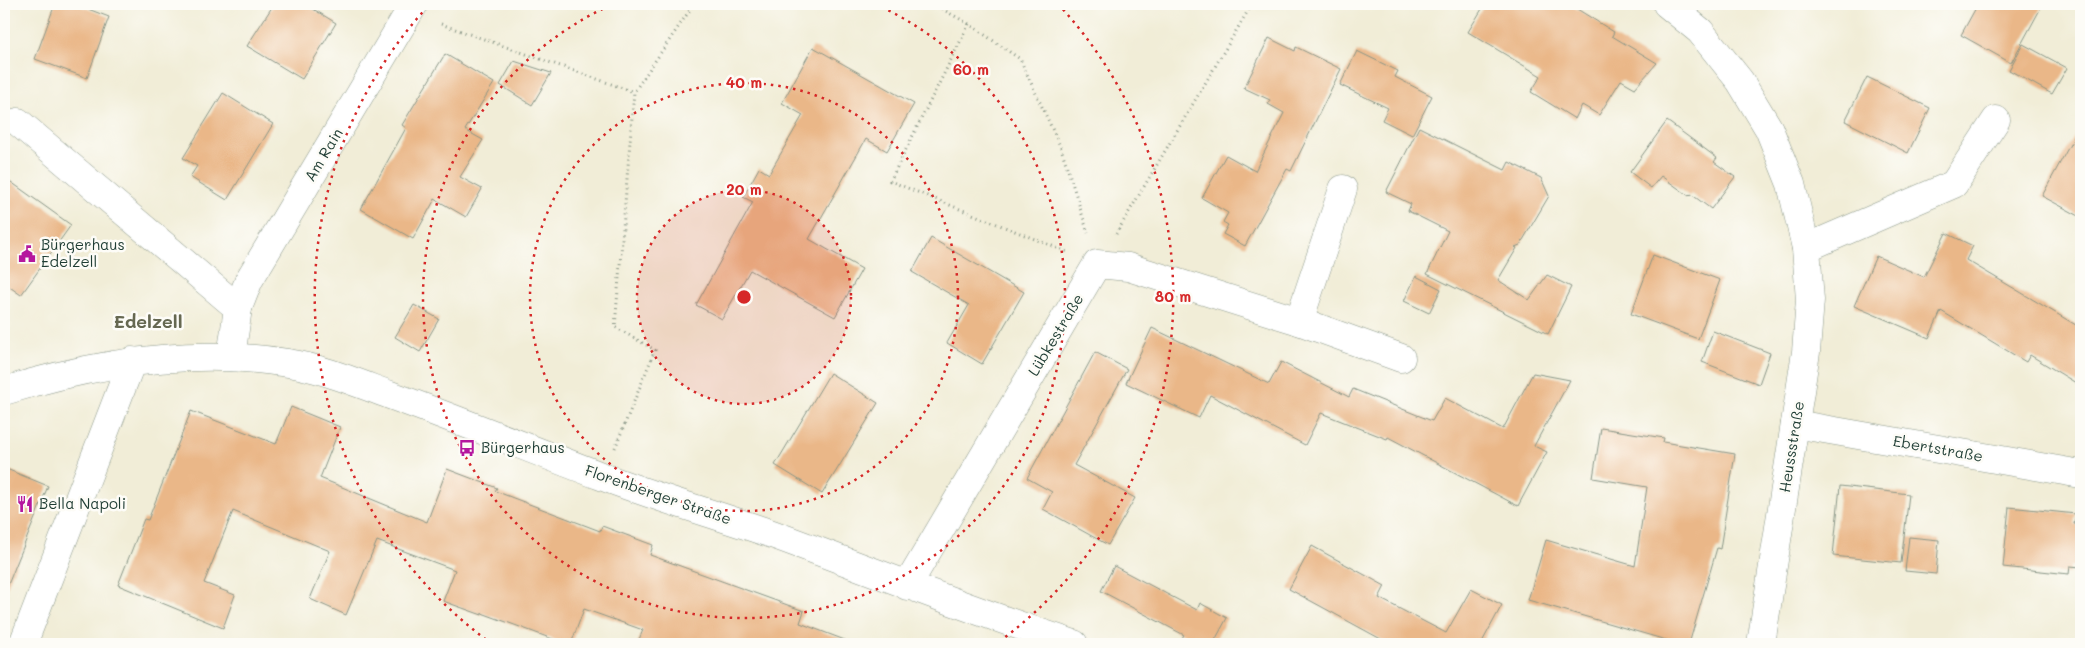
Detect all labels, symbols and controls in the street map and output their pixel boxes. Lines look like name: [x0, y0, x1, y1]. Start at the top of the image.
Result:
text: 60 m: [953, 59, 989, 79]
text: 40 m: [726, 72, 762, 92]
street label: Am Rain: [299, 124, 347, 185]
text: 20 m: [726, 179, 762, 199]
place label: Bürgerhaus Edelzell: [41, 234, 125, 271]
public building icon: Bürgerhaus Edelzell: [17, 244, 37, 264]
text: 80 m: [1155, 286, 1191, 306]
centre of rings: [735, 288, 753, 306]
street label: Lübkestraße: [1023, 290, 1088, 379]
district label: Edelzell: [113, 309, 183, 333]
street label: Heussstraße: [1774, 400, 1808, 494]
street label: Ebertstraße: [1892, 430, 1985, 466]
place label: Bürgerhaus: [481, 437, 565, 457]
bus stop icon: Bürgerhaus: [457, 438, 477, 458]
street label: Florenberger Straße: [582, 460, 734, 529]
place label: Bella Napoli: [39, 493, 126, 513]
restaurant icon: Bella Napoli: [15, 494, 35, 514]

